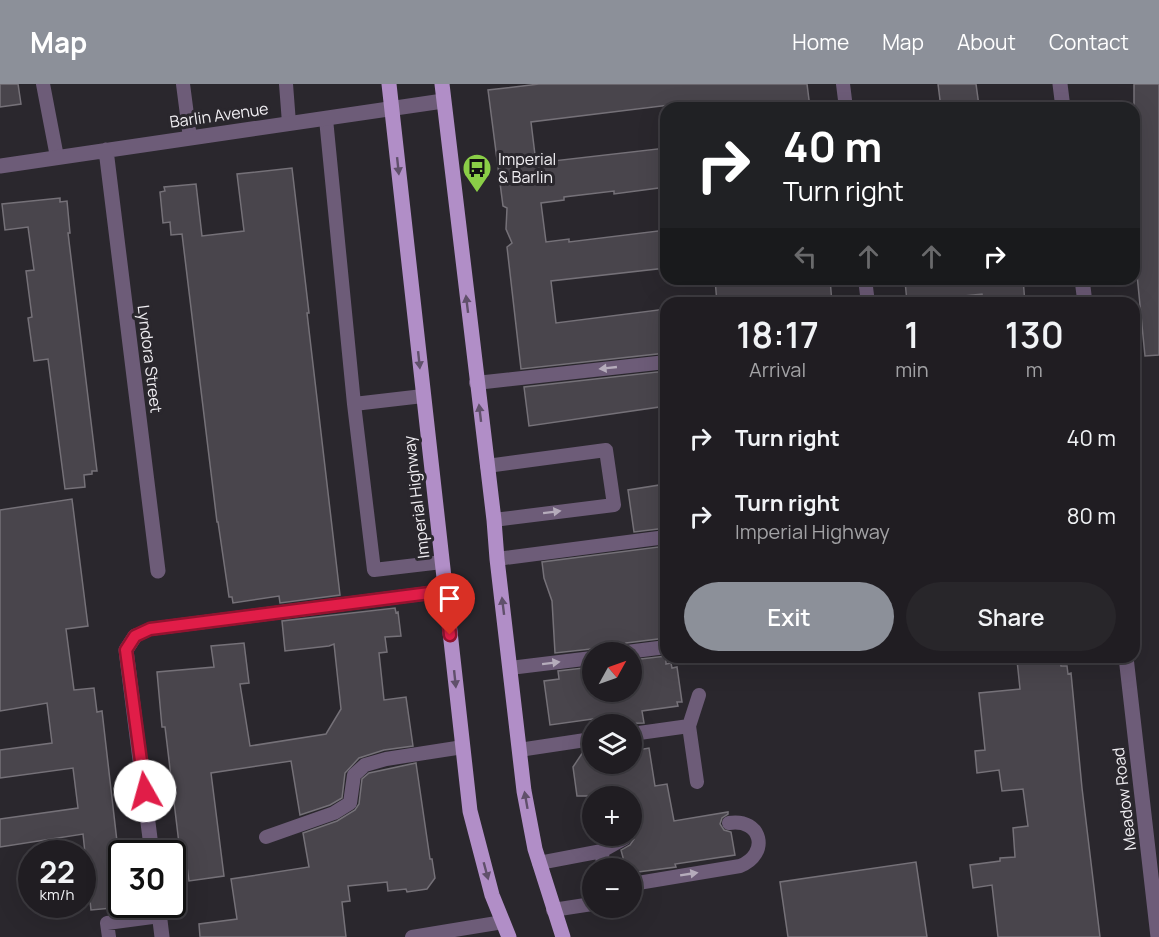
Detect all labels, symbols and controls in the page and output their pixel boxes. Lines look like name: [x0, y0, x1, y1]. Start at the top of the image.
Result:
text: Map: [30, 23, 87, 61]
text: Home: [792, 28, 849, 56]
text: Map: [882, 28, 924, 56]
text: About: [957, 28, 1016, 56]
text: Contact: [1049, 28, 1129, 56]
street label: Barlin Avenue: [168, 97, 270, 133]
text: 40 m: [783, 117, 882, 175]
icon: right: [684, 126, 762, 204]
place label: Imperial & Barlin: [498, 148, 556, 188]
bus stop icon: Imperial & Barlin: [461, 152, 493, 194]
one-way arrow: [393, 156, 403, 175]
text: Turn right: [783, 172, 904, 209]
icon: left: [789, 240, 822, 273]
icon: ahead: [852, 240, 885, 273]
icon: ahead: [915, 240, 948, 273]
icon: right: [978, 240, 1011, 273]
one-way arrow: [462, 294, 472, 313]
street label: Lyndora Street: [132, 304, 168, 414]
text: 18:17: [736, 310, 819, 359]
text: 1: [904, 310, 919, 359]
text: 130: [1005, 310, 1064, 359]
one-way arrow: [414, 350, 424, 369]
text: Arrival: [749, 356, 806, 383]
text: min: [895, 356, 929, 383]
text: m: [1026, 356, 1043, 383]
one-way arrow: [598, 363, 617, 373]
one-way arrow: [475, 403, 485, 422]
icon: right: [684, 422, 717, 455]
text: Turn right: [735, 423, 840, 453]
text: 40 m: [1067, 423, 1116, 453]
street label: Imperial Highway: [397, 434, 434, 560]
text: Turn right: [735, 488, 840, 518]
icon: right: [684, 500, 717, 533]
text: 80 m: [1067, 501, 1116, 531]
one-way arrow: [543, 508, 562, 517]
text: Imperial Highway: [735, 518, 890, 545]
pin: [424, 573, 475, 635]
icon: arrive: [433, 582, 466, 615]
button: Exit: [684, 582, 894, 651]
button: Share: [906, 582, 1116, 651]
one-way arrow: [498, 597, 508, 616]
north arrow: [582, 642, 642, 702]
map controls: [582, 642, 642, 918]
one-way arrow: [542, 659, 561, 668]
one-way arrow: [450, 669, 460, 688]
button: layers: [582, 714, 642, 774]
street label: Meadow Road: [1107, 746, 1141, 852]
position arrow: [113, 759, 177, 823]
button: +: [582, 786, 642, 846]
one-way arrow: [521, 790, 530, 809]
speed limit sign: 30: [108, 840, 186, 918]
text: 22: [39, 851, 75, 892]
button: −: [582, 858, 642, 918]
one-way arrow: [481, 862, 491, 880]
one-way arrow: [679, 869, 698, 878]
text: km/h: [40, 884, 74, 905]

